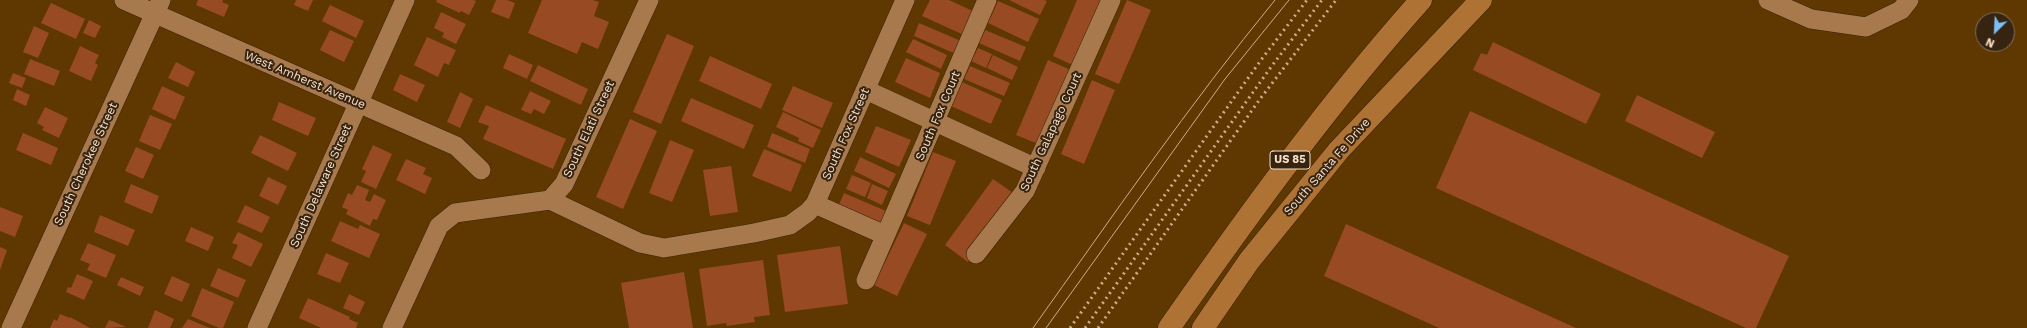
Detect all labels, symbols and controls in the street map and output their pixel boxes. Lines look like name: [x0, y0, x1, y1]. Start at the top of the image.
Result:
north arrow: [1975, 12, 2015, 52]
text: N: [1984, 35, 1997, 50]
street label: West Amherst Avenue: [242, 48, 368, 112]
street label: South Fox Court: [913, 69, 963, 163]
street label: South Galapago Court: [1017, 70, 1085, 194]
street label: South Elati Street: [560, 78, 618, 180]
street label: South Fox Street: [819, 86, 873, 182]
street label: South Cherokee Street: [51, 100, 121, 228]
street label: South Santa Fe Drive: [1281, 115, 1373, 219]
street label: South Delaware Street: [287, 122, 355, 250]
road number: US 85: [1270, 151, 1310, 169]

